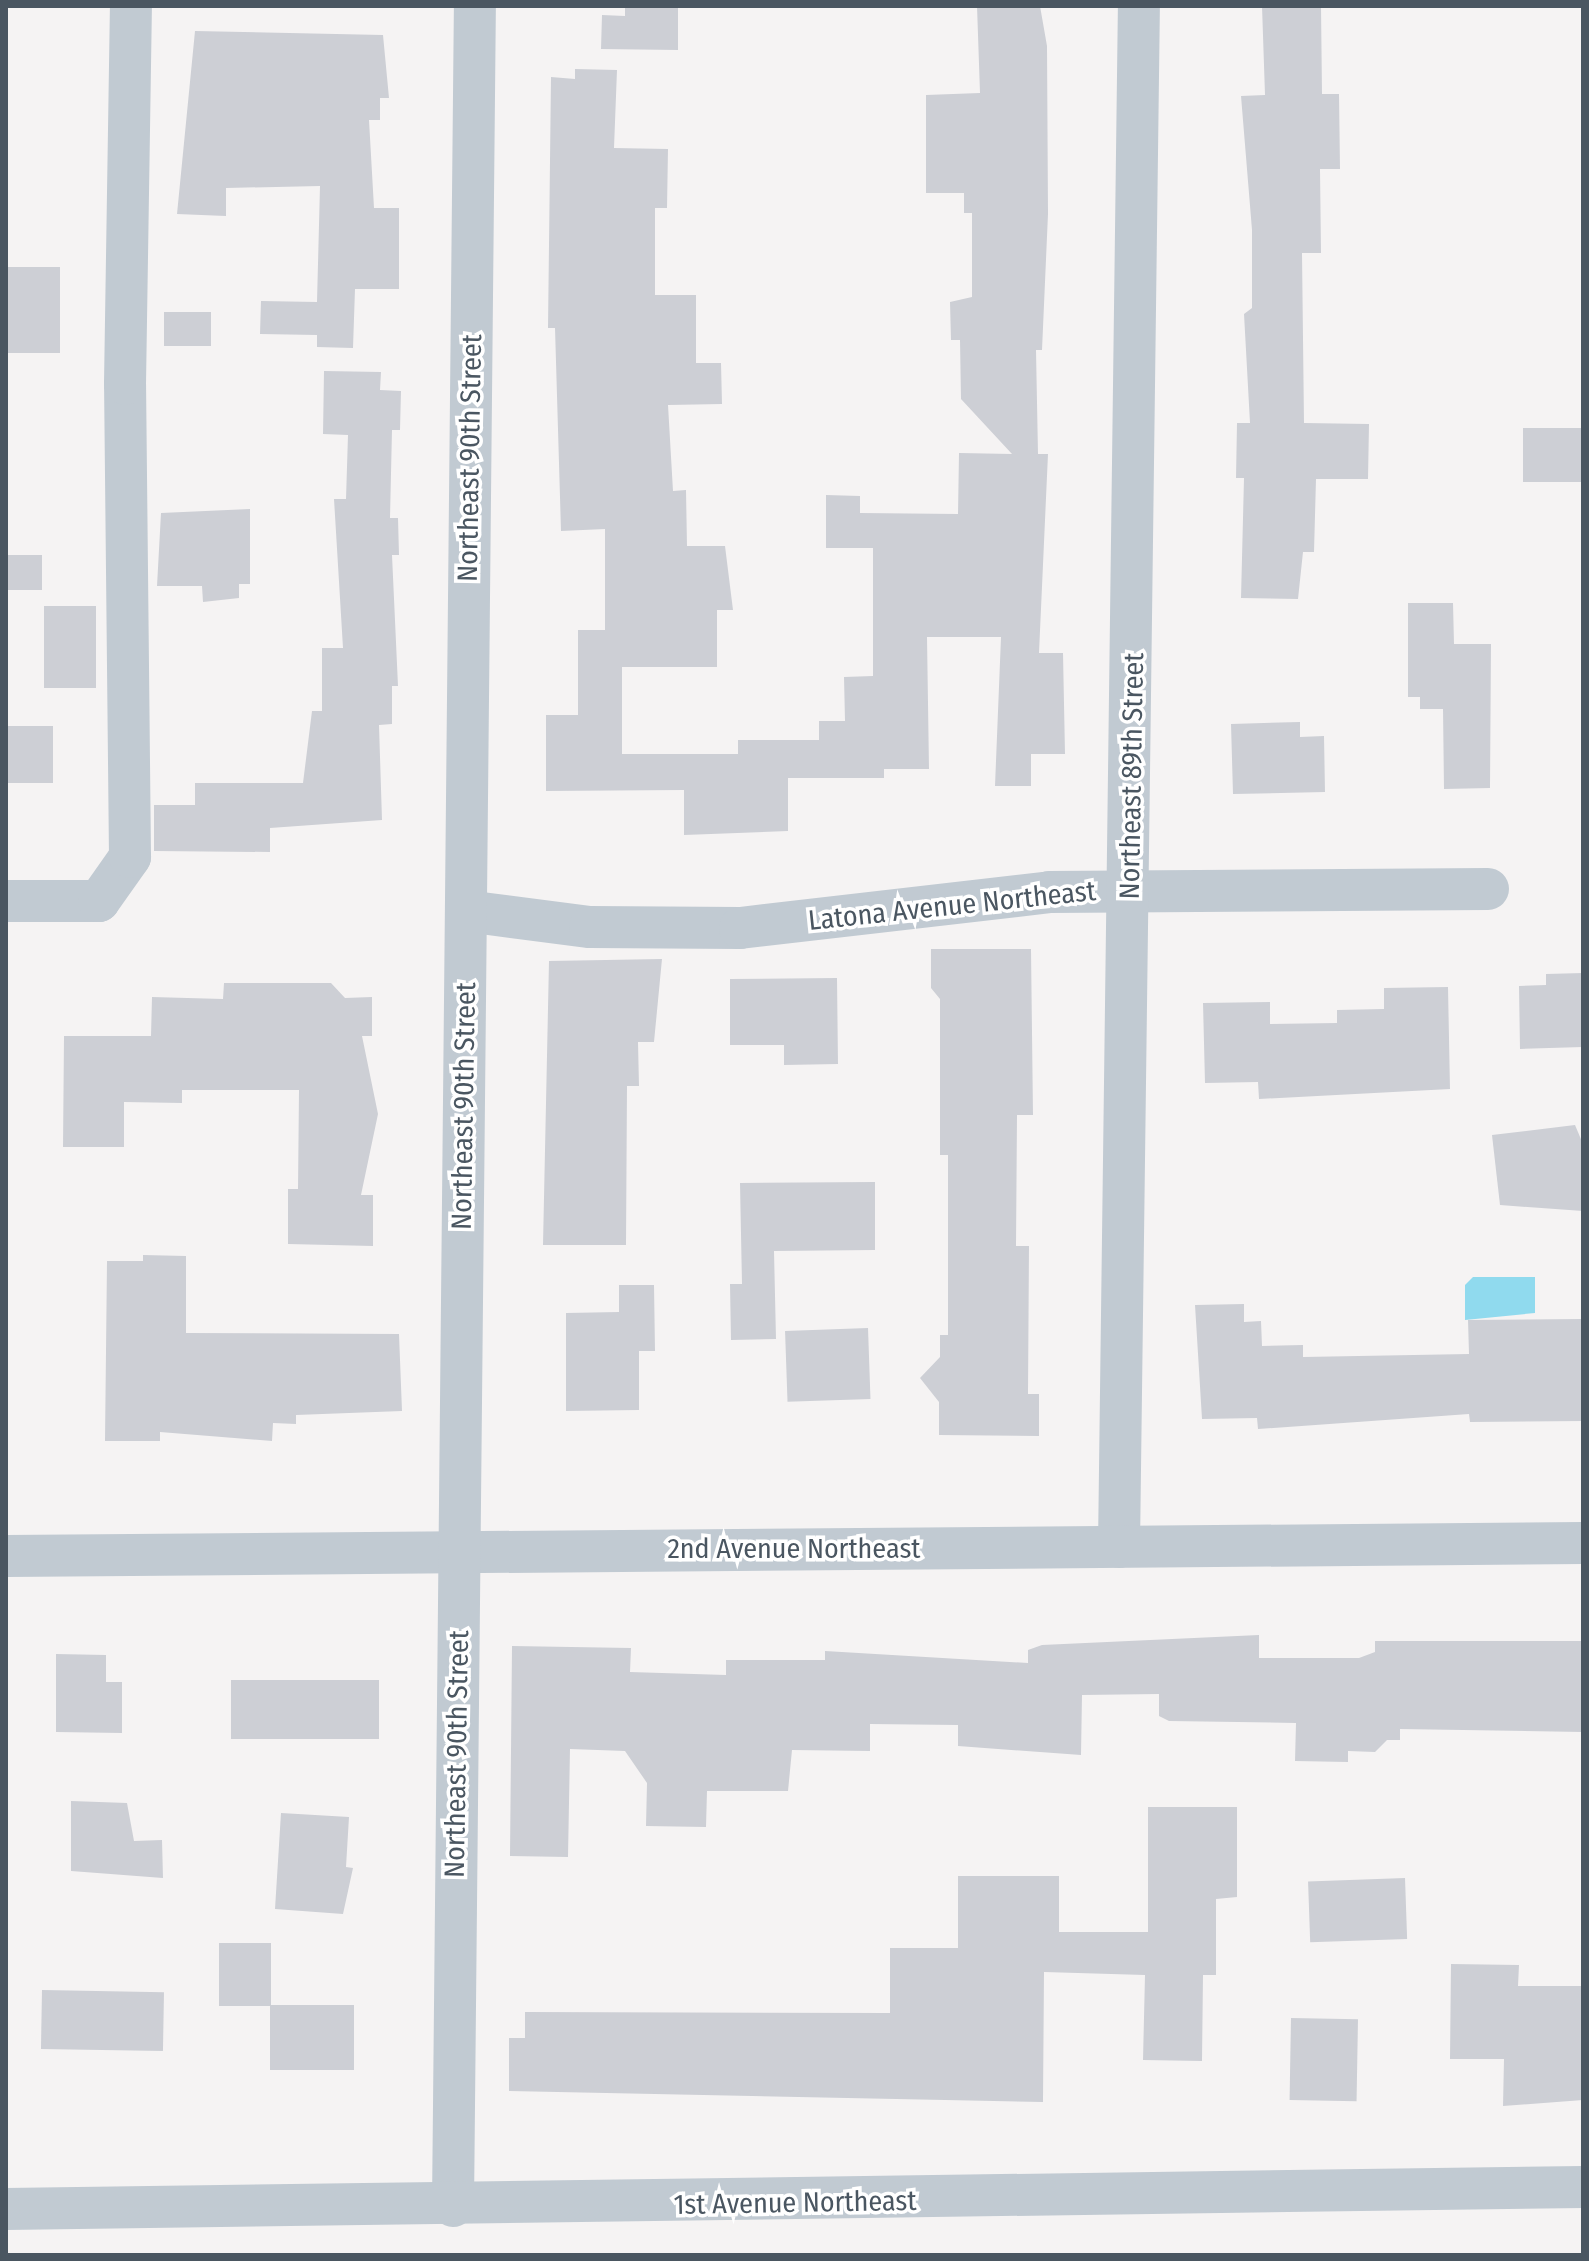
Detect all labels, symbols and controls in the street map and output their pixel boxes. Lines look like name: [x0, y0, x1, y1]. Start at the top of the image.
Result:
street label: Northeast 90th Street: [451, 334, 489, 582]
street label: Northeast 89th Street: [1113, 652, 1151, 900]
street label: Latona Avenue Northeast: [807, 874, 1097, 938]
street label: Northeast 90th Street: [445, 982, 483, 1230]
street label: 2nd Avenue Northeast: [667, 1532, 921, 1566]
street label: Northeast 90th Street: [438, 1630, 476, 1878]
street label: 1st Avenue Northeast: [673, 2184, 917, 2222]

